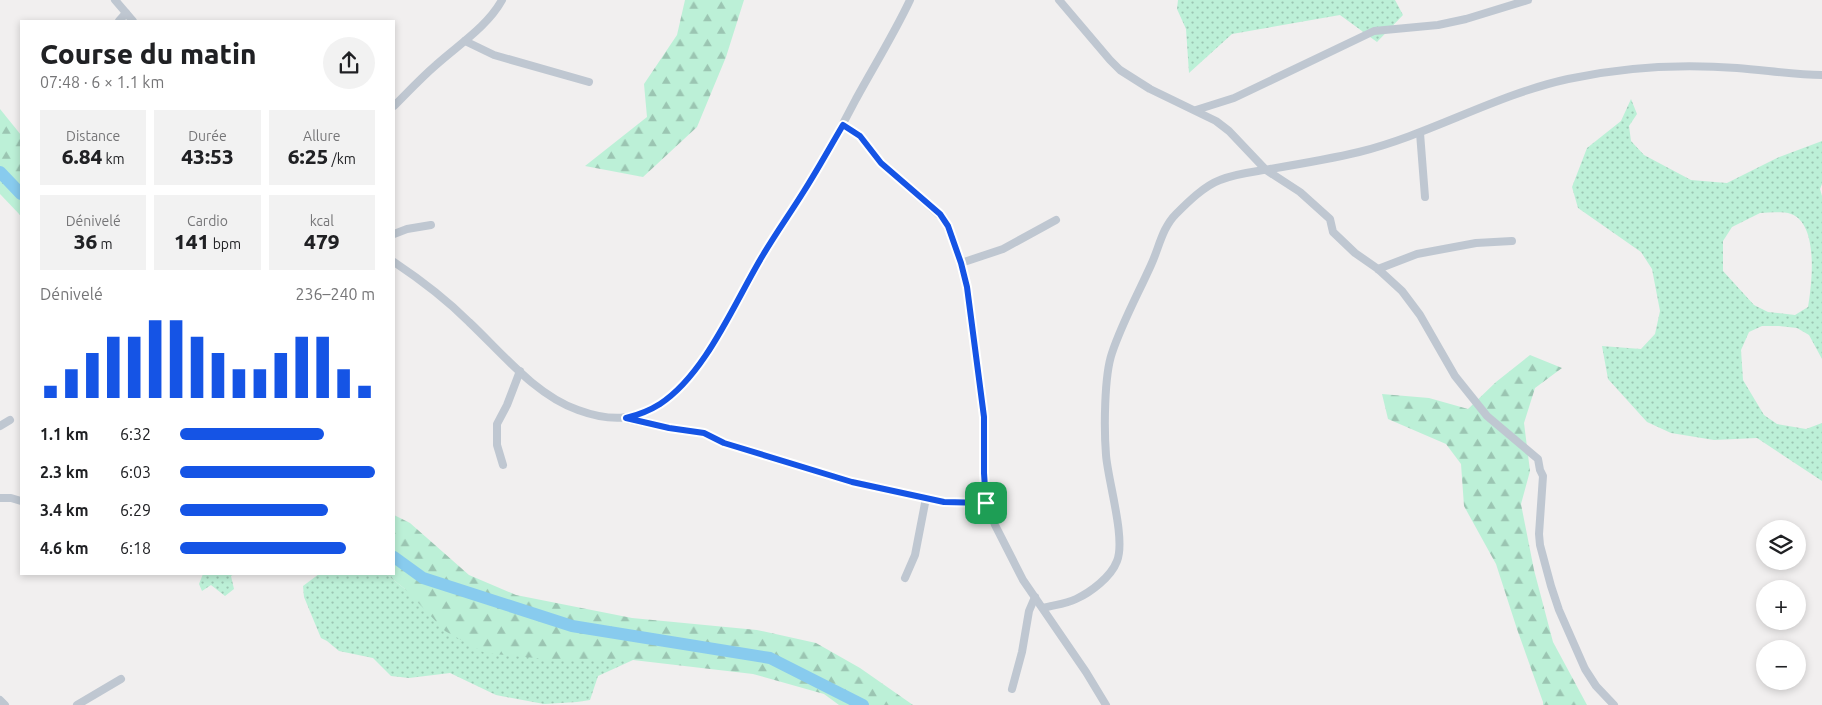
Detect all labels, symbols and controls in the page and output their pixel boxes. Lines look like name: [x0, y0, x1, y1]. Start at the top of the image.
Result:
button: share: [323, 37, 375, 89]
text: Course du matin: [40, 38, 257, 69]
text: 07:48 · 6 × 1.1 km: [40, 73, 164, 91]
text: Distance: [66, 128, 120, 144]
text: Durée: [188, 128, 227, 144]
text: Allure: [303, 128, 341, 144]
text: 6.84: [62, 144, 102, 168]
text: 43:53: [181, 144, 234, 168]
text: 6:25: [288, 144, 328, 168]
text: km: [102, 151, 125, 167]
text: /km: [328, 151, 356, 167]
text: Dénivelé: [66, 213, 121, 229]
text: Cardio: [187, 213, 228, 229]
text: kcal: [310, 213, 334, 229]
text: 36: [74, 229, 97, 253]
text: 141: [174, 229, 209, 253]
text: 479: [304, 229, 340, 253]
text: m: [97, 236, 113, 252]
text: bpm: [209, 236, 241, 252]
text: Dénivelé: [40, 285, 103, 303]
text: 236–240 m: [295, 285, 375, 303]
text: 1.1 km: [40, 425, 89, 443]
text: 6:32: [120, 425, 151, 443]
text: 2.3 km: [40, 463, 89, 481]
text: 6:03: [120, 463, 151, 481]
pin: [965, 482, 1007, 524]
icon: arrive: [972, 489, 1000, 517]
text: 3.4 km: [40, 501, 89, 519]
text: 6:29: [120, 501, 151, 519]
map controls: [1756, 520, 1806, 690]
button: layers: [1756, 520, 1806, 570]
text: 4.6 km: [40, 539, 89, 557]
text: 6:18: [120, 539, 151, 557]
button: +: [1756, 580, 1806, 630]
button: −: [1756, 640, 1806, 690]

